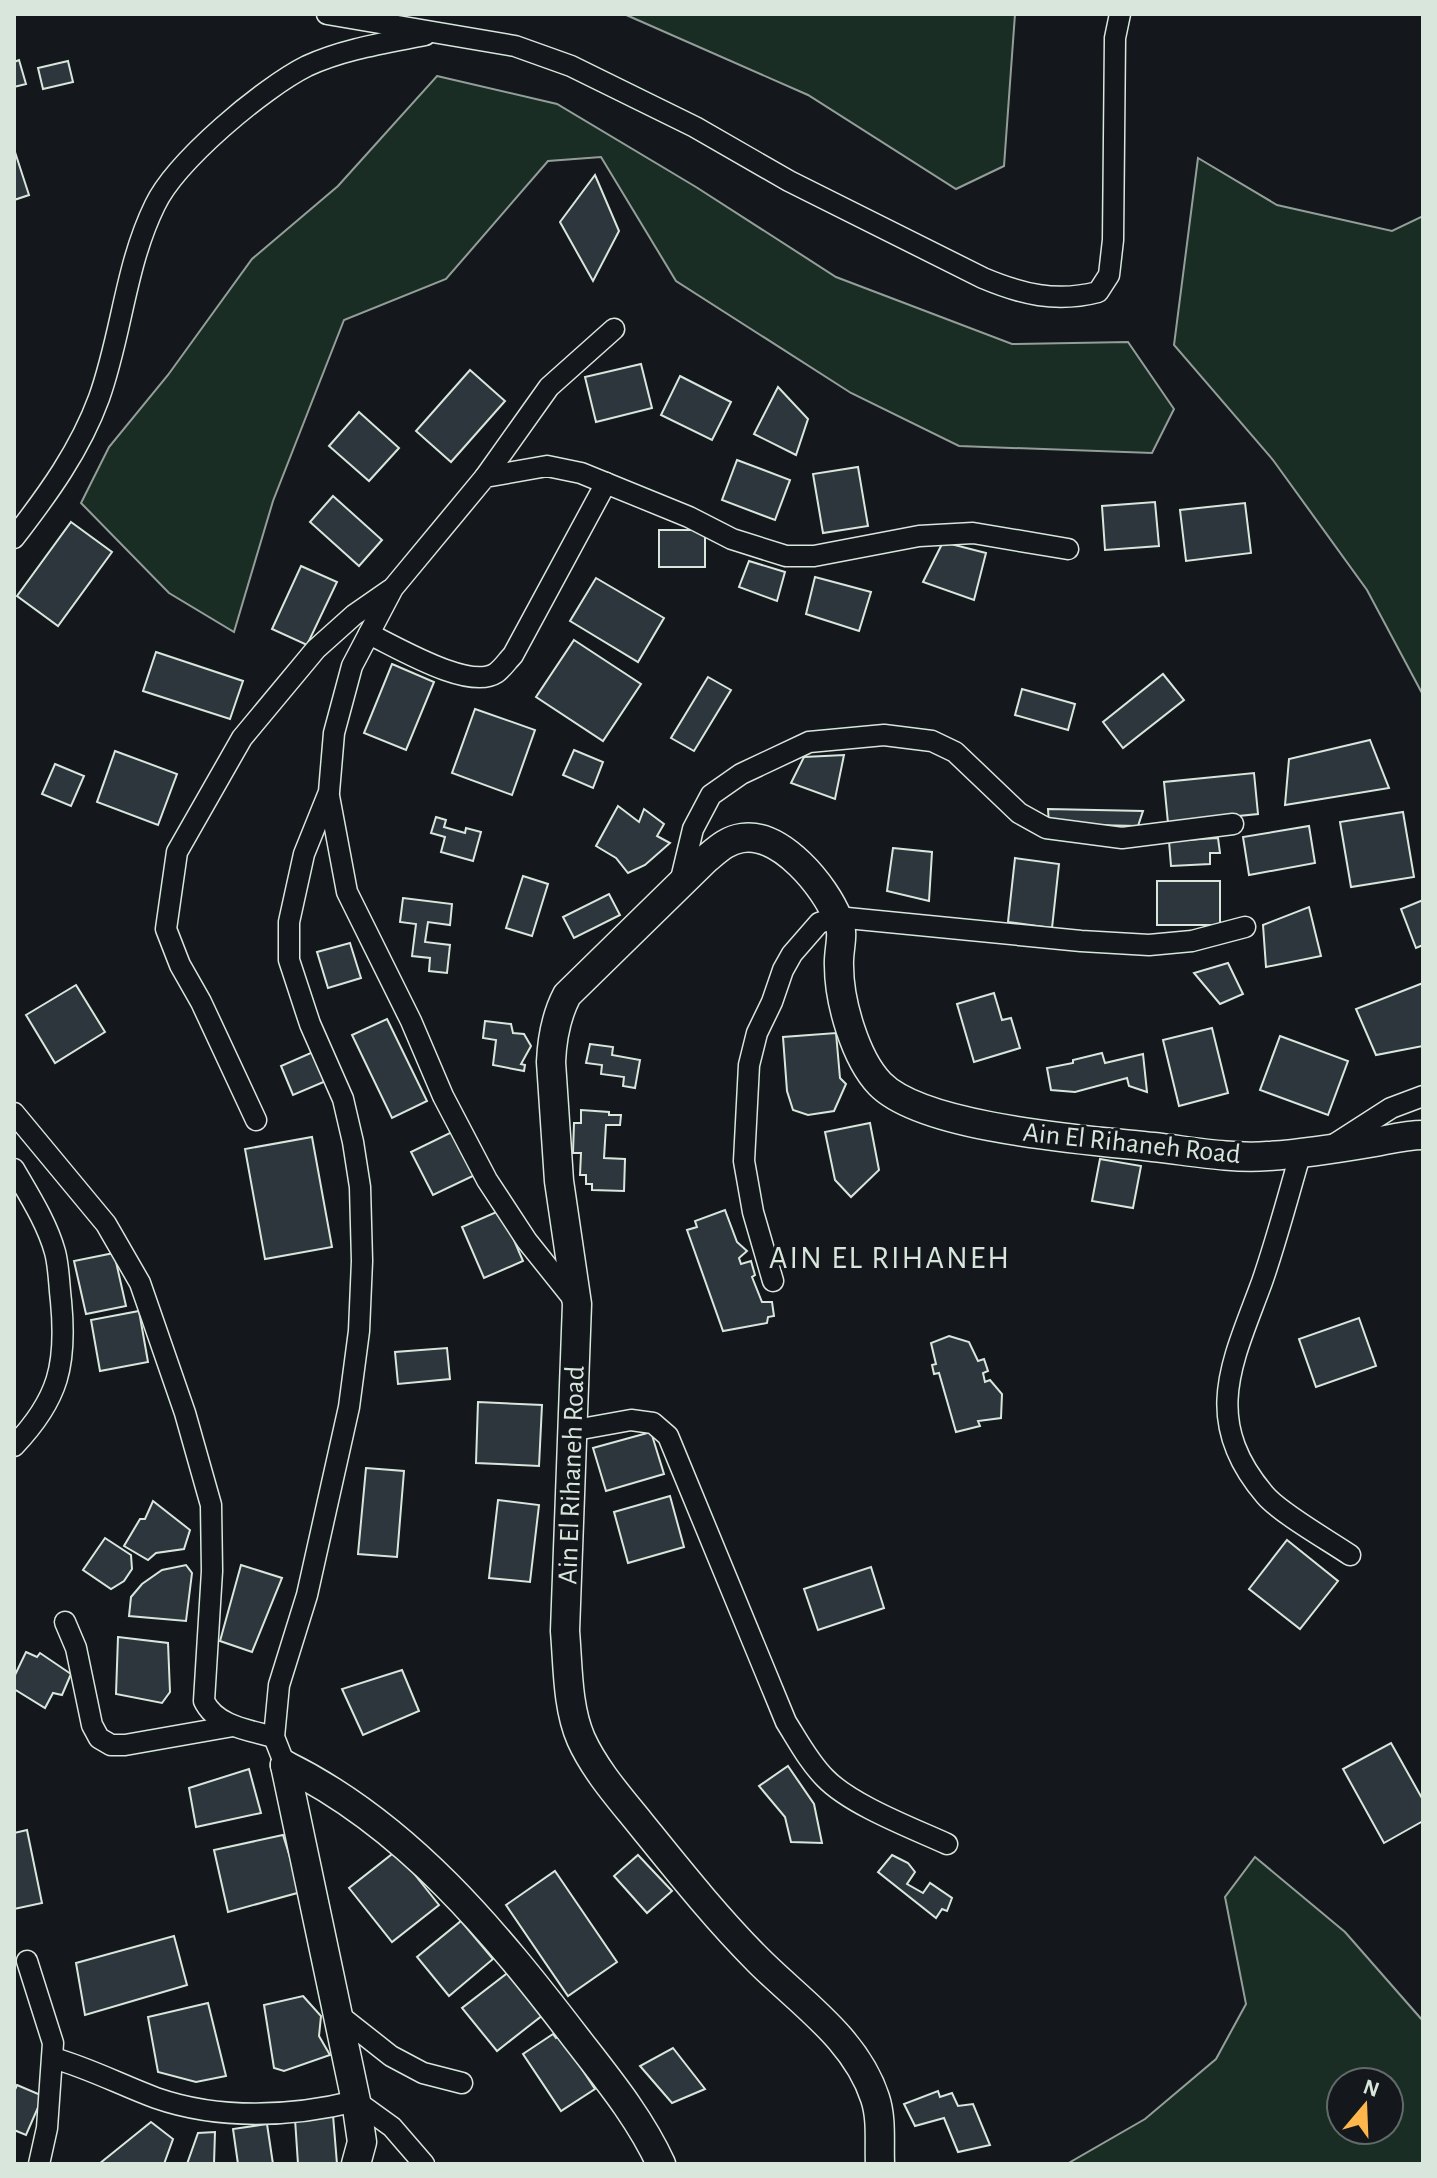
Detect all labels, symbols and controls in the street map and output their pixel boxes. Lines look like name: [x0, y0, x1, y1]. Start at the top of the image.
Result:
street label: Ain El Rihaneh Road: [1022, 1119, 1242, 1169]
district label: AIN EL RIHANEH: [769, 1242, 1011, 1274]
street label: Ain El Rihaneh Road: [554, 1365, 590, 1585]
north arrow: [1325, 2066, 1405, 2146]
text: N: [1360, 2075, 1382, 2101]

